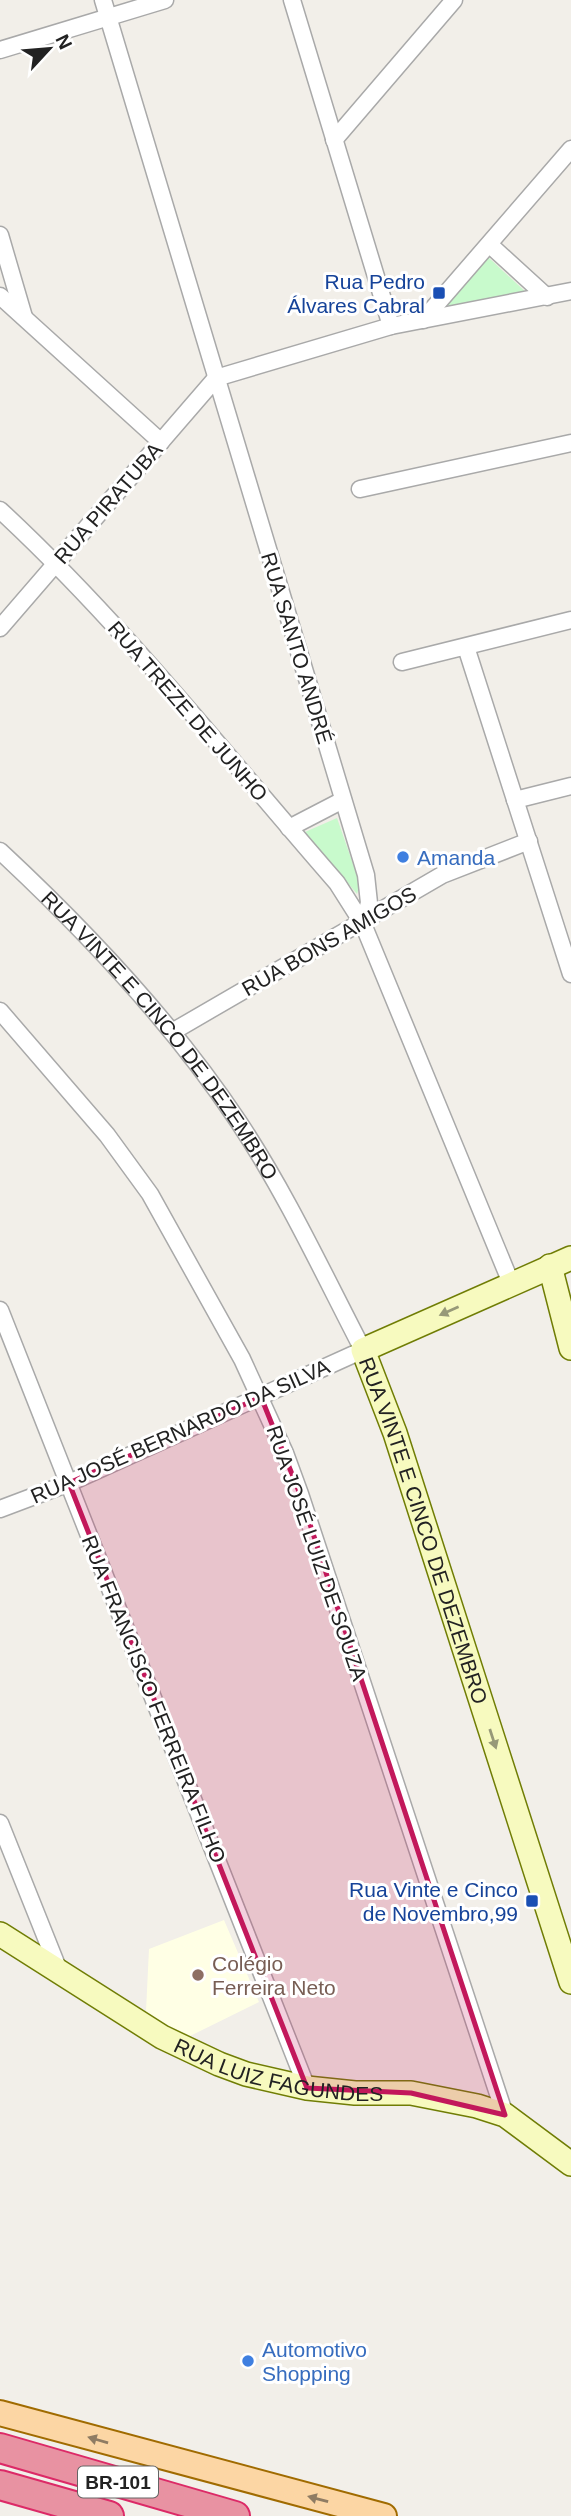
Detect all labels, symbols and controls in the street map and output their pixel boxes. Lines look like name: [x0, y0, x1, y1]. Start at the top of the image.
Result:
north arrow: [14, 14, 84, 84]
text: N: [51, 31, 76, 53]
place label: Rua Pedro Álvares Cabral: [287, 270, 425, 317]
marker: Rua Pedro Álvares Cabral: [431, 285, 447, 301]
street label: RUA PIRATUBA: [49, 438, 167, 568]
street label: RUA SANTO ANDRÉ: [257, 549, 337, 747]
street label: RUA TREZE DE JUNHO: [104, 616, 272, 806]
place label: Amanda: [417, 846, 496, 869]
marker: Amanda: [395, 849, 411, 865]
street label: RUA BONS AMIGOS: [238, 882, 420, 1000]
street label: RUA VINTE E CINCO DE DEZEMBRO: [37, 886, 283, 1183]
one-way arrow: [439, 1305, 459, 1317]
street label: RUA JOSÉ BERNARDO DA SILVA: [27, 1354, 333, 1508]
street label: RUA VINTE E CINCO DE DEZEMBRO: [355, 1354, 493, 1707]
street label: RUA JOSÉ LUIZ DE SOUZA: [262, 1422, 372, 1684]
street label: RUA FRANCISCO FERREIRA FILHO: [78, 1532, 230, 1866]
one-way arrow: [489, 1729, 499, 1750]
place label: Rua Vinte e Cinco de Novembro,99: [349, 1878, 518, 1925]
marker: Rua Vinte e Cinco de Novembro,99: [524, 1893, 540, 1909]
place label: Colégio Ferreira Neto: [212, 1952, 336, 1999]
marker: Colégio Ferreira Neto: [190, 1967, 206, 1983]
street label: RUA LUIZ FAGUNDES: [171, 2033, 383, 2105]
place label: Automotivo Shopping: [262, 2338, 367, 2385]
marker: Automotivo Shopping: [240, 2353, 256, 2369]
one-way arrow: [87, 2435, 108, 2445]
road number: BR-101: [78, 2466, 158, 2498]
one-way arrow: [306, 2493, 328, 2504]

